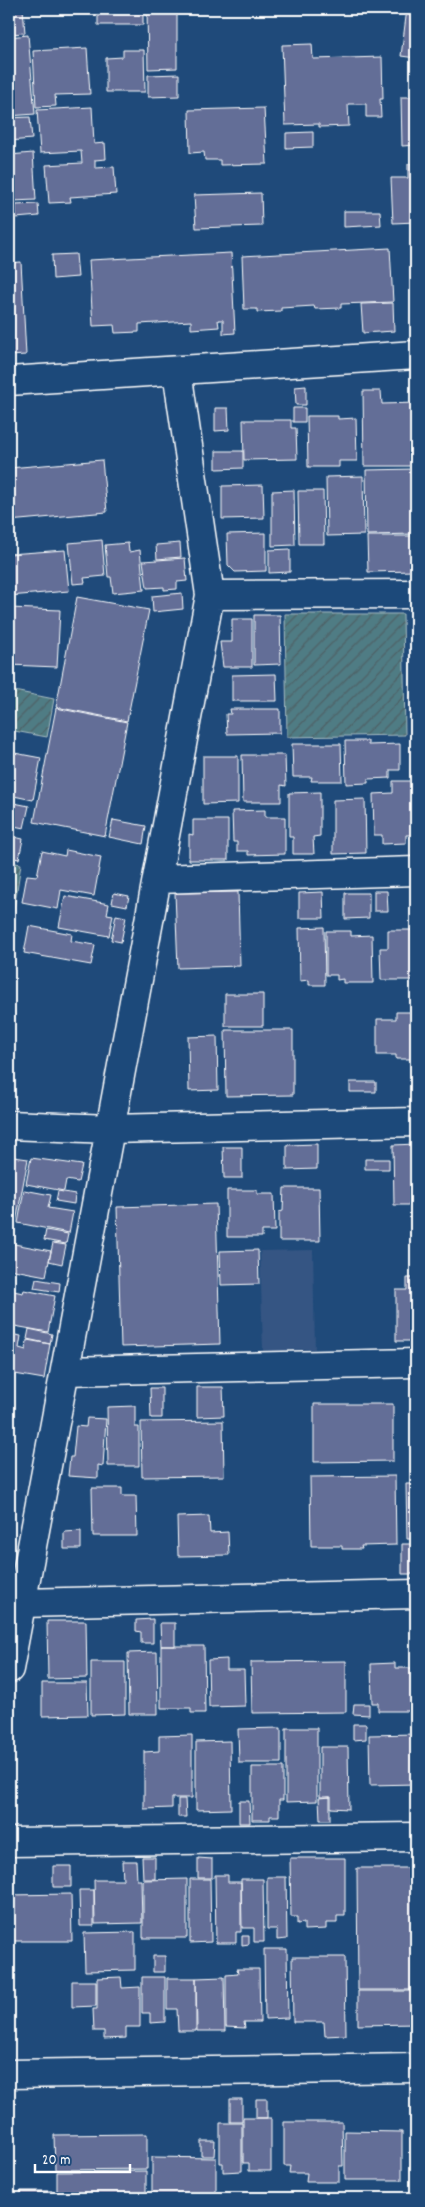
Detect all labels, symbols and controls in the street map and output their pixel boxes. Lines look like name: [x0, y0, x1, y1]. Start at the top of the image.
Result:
scale bar: [35, 2142, 130, 2174]
text: 20 m: [42, 2150, 70, 2172]

